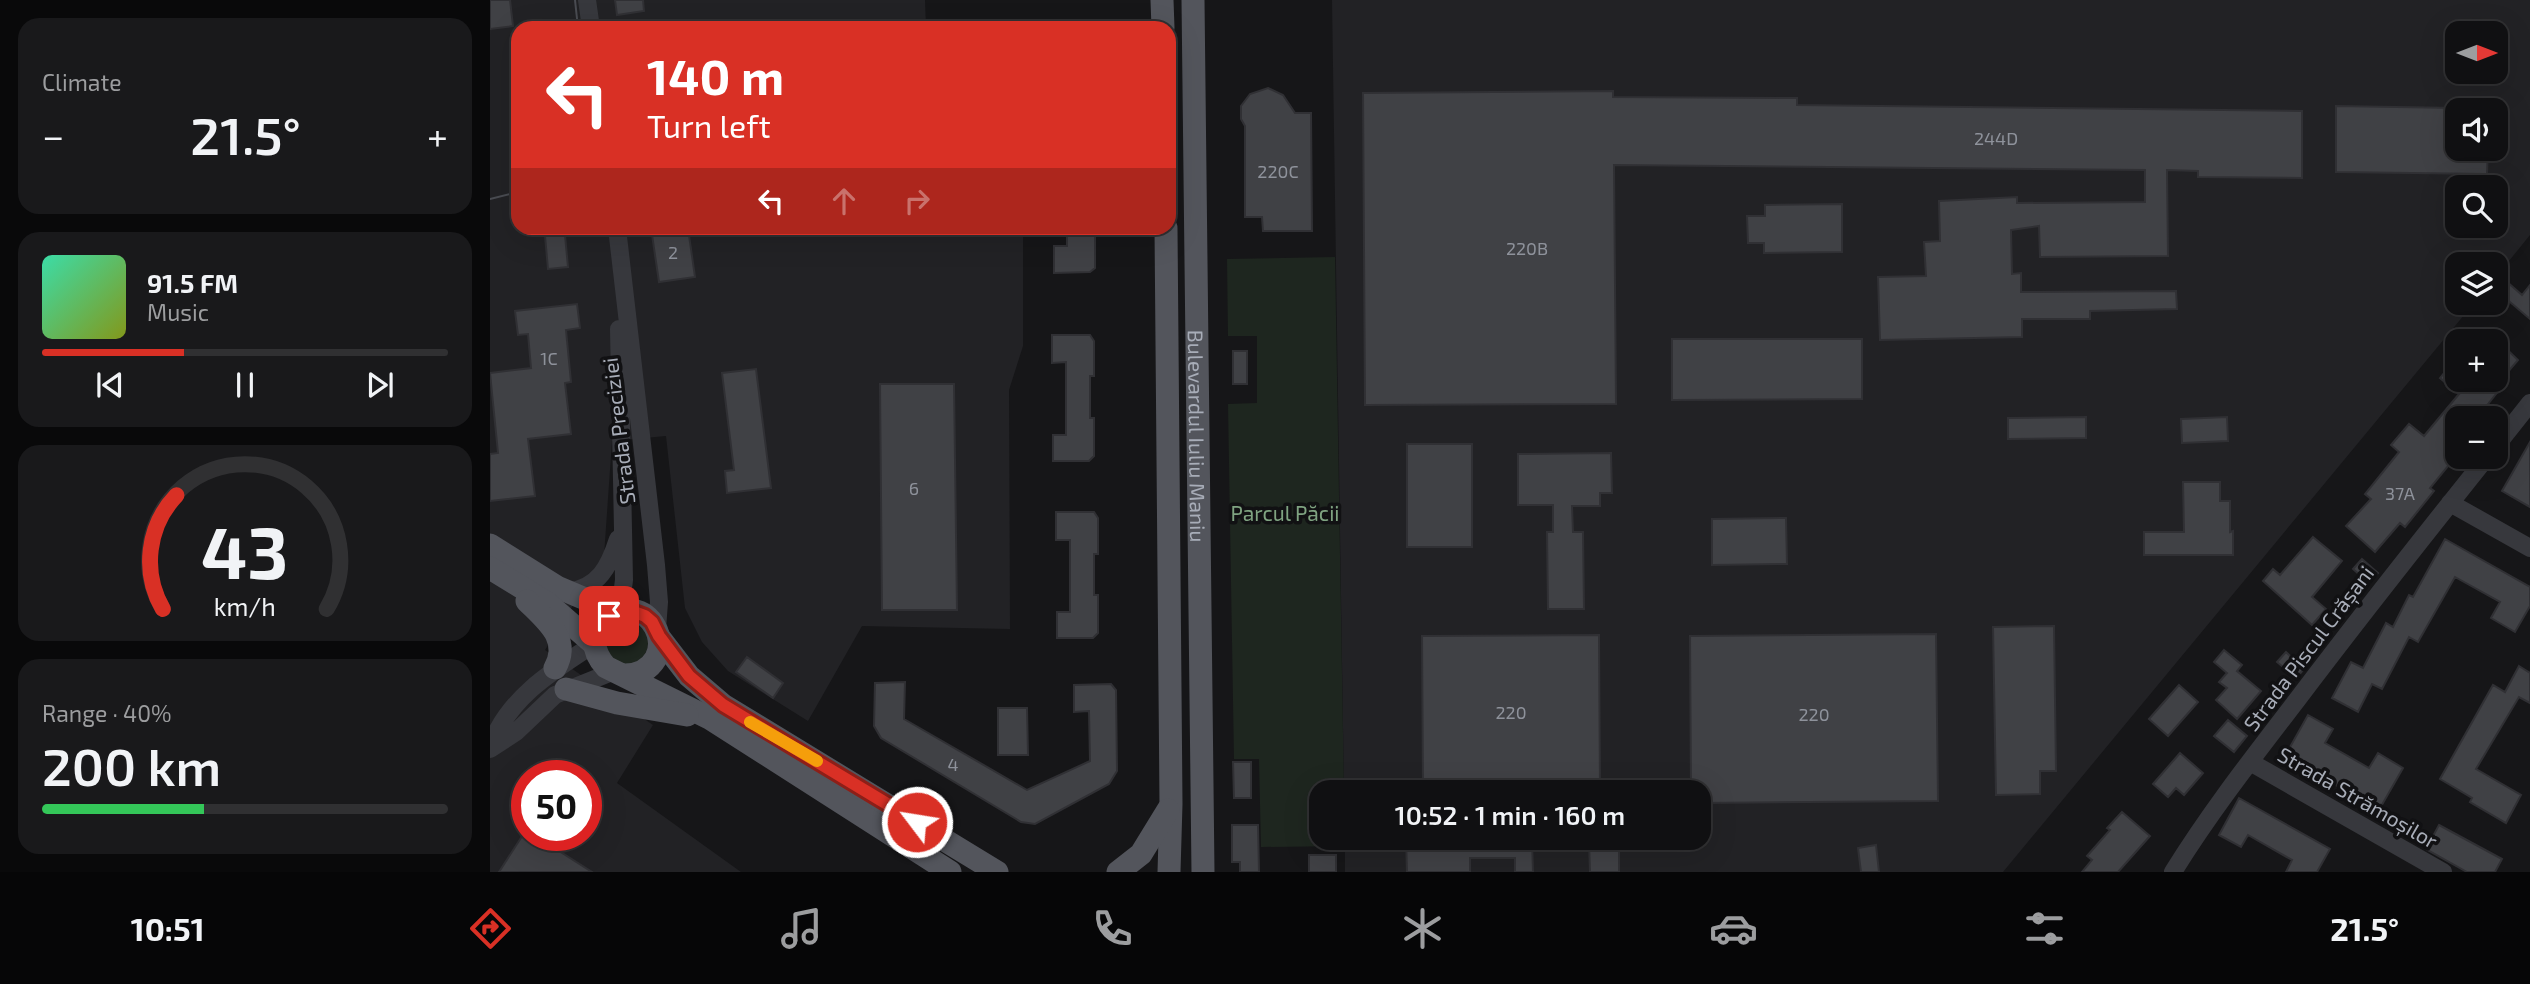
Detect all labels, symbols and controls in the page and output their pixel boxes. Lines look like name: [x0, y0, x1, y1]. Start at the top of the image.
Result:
north arrow: [2445, 21, 2508, 84]
map controls: [2445, 21, 2508, 469]
text: 140 m: [647, 46, 784, 105]
icon: left: [532, 49, 623, 140]
text: Climate: [42, 68, 122, 96]
button: sound: [2445, 98, 2508, 161]
text: 21.5°: [190, 103, 301, 165]
text: Turn left: [647, 106, 771, 144]
text: −: [42, 112, 64, 158]
text: +: [427, 112, 448, 158]
house number: 244D: [1974, 127, 2018, 149]
house number: 220C: [1257, 160, 1299, 182]
button: search: [2445, 175, 2508, 238]
icon: left: [752, 182, 790, 220]
icon: ahead: [825, 182, 863, 220]
icon: right: [898, 182, 936, 220]
house number: 220B: [1506, 237, 1548, 259]
house number: 2: [668, 241, 678, 263]
button: layers: [2445, 252, 2508, 315]
text: 91.5 FM: [147, 267, 238, 298]
text: Music: [147, 298, 209, 326]
street label: Bulevardul Iuliu Maniu: [1184, 329, 1212, 542]
button: +: [2445, 329, 2508, 392]
house number: 1C: [540, 347, 558, 369]
street label: Strada Preciziei: [597, 356, 639, 506]
icon: previous: [91, 366, 129, 404]
icon: pause: [226, 366, 264, 404]
icon: next: [361, 366, 399, 404]
button: −: [2445, 406, 2508, 469]
house number: 6: [909, 477, 919, 499]
house number: 37A: [2385, 482, 2416, 504]
park label: Parcul Păcii: [1230, 500, 1340, 525]
text: 43: [201, 506, 289, 594]
street label: Strada Piscul Crășani: [2238, 561, 2380, 737]
pin: [579, 586, 639, 646]
text: km/h: [214, 591, 276, 621]
icon: arrive: [590, 597, 628, 635]
text: Range · 40%: [42, 699, 172, 727]
house number: 220: [1495, 701, 1527, 723]
house number: 220: [1798, 703, 1830, 725]
text: 200 km: [42, 734, 221, 796]
street label: Strada Strămoșilor: [2273, 741, 2443, 855]
house number: 4: [947, 753, 959, 775]
speed limit sign: 50: [511, 760, 602, 851]
position arrow: [880, 785, 954, 859]
text: 10:52 · 1 min · 160 m: [1395, 799, 1625, 830]
icon: directions: [466, 904, 515, 953]
icon: music: [777, 904, 826, 953]
icon: phone: [1088, 904, 1137, 953]
icon: climate: [1398, 904, 1447, 953]
icon: car: [1709, 904, 1758, 953]
icon: filters: [2020, 904, 2069, 953]
text: 10:51: [131, 909, 205, 947]
text: 21.5°: [2330, 909, 2399, 947]

